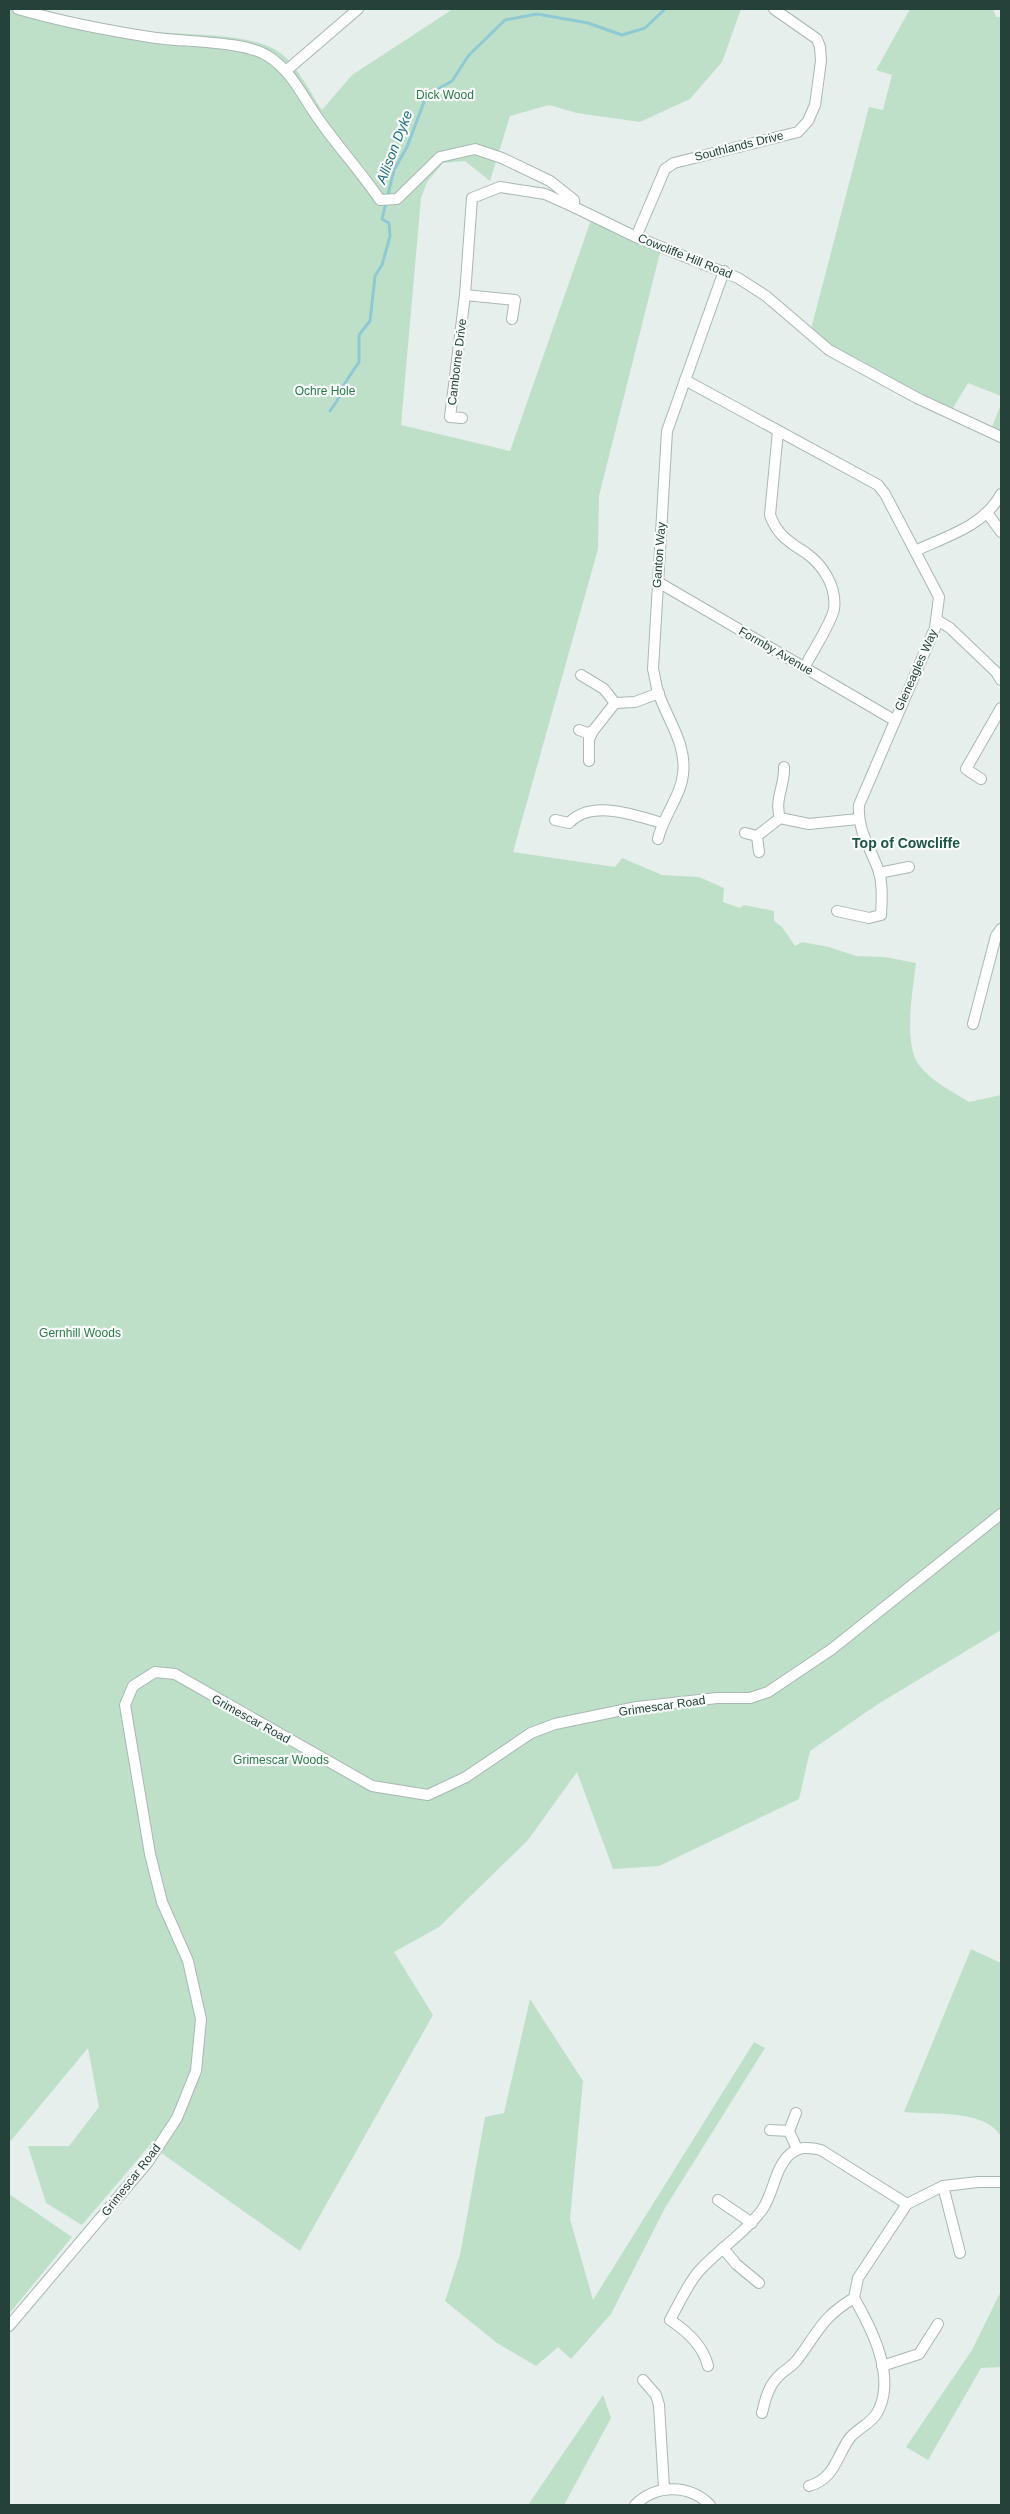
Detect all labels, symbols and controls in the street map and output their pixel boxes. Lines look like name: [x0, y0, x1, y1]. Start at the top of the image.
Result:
park label: Dick Wood: [416, 88, 474, 102]
water label: Allison Dyke: [372, 108, 415, 187]
street label: Southlands Drive: [693, 128, 785, 164]
street label: Cowcliffe Hill Road: [636, 231, 734, 281]
street label: Camborne Drive: [445, 317, 469, 406]
park label: Ochre Hole: [295, 384, 356, 398]
street label: Ganton Way: [650, 521, 668, 589]
street label: Formby Avenue: [736, 624, 816, 678]
street label: Gleneagles Way: [892, 627, 940, 713]
district label: Top of Cowcliffe: [852, 835, 960, 851]
park label: Gernhill Woods: [39, 1326, 121, 1340]
street label: Grimescar Road: [209, 1692, 293, 1746]
street label: Grimescar Road: [618, 1693, 706, 1719]
park label: Grimescar Woods: [233, 1753, 329, 1767]
street label: Grimescar Road: [99, 2141, 163, 2219]

